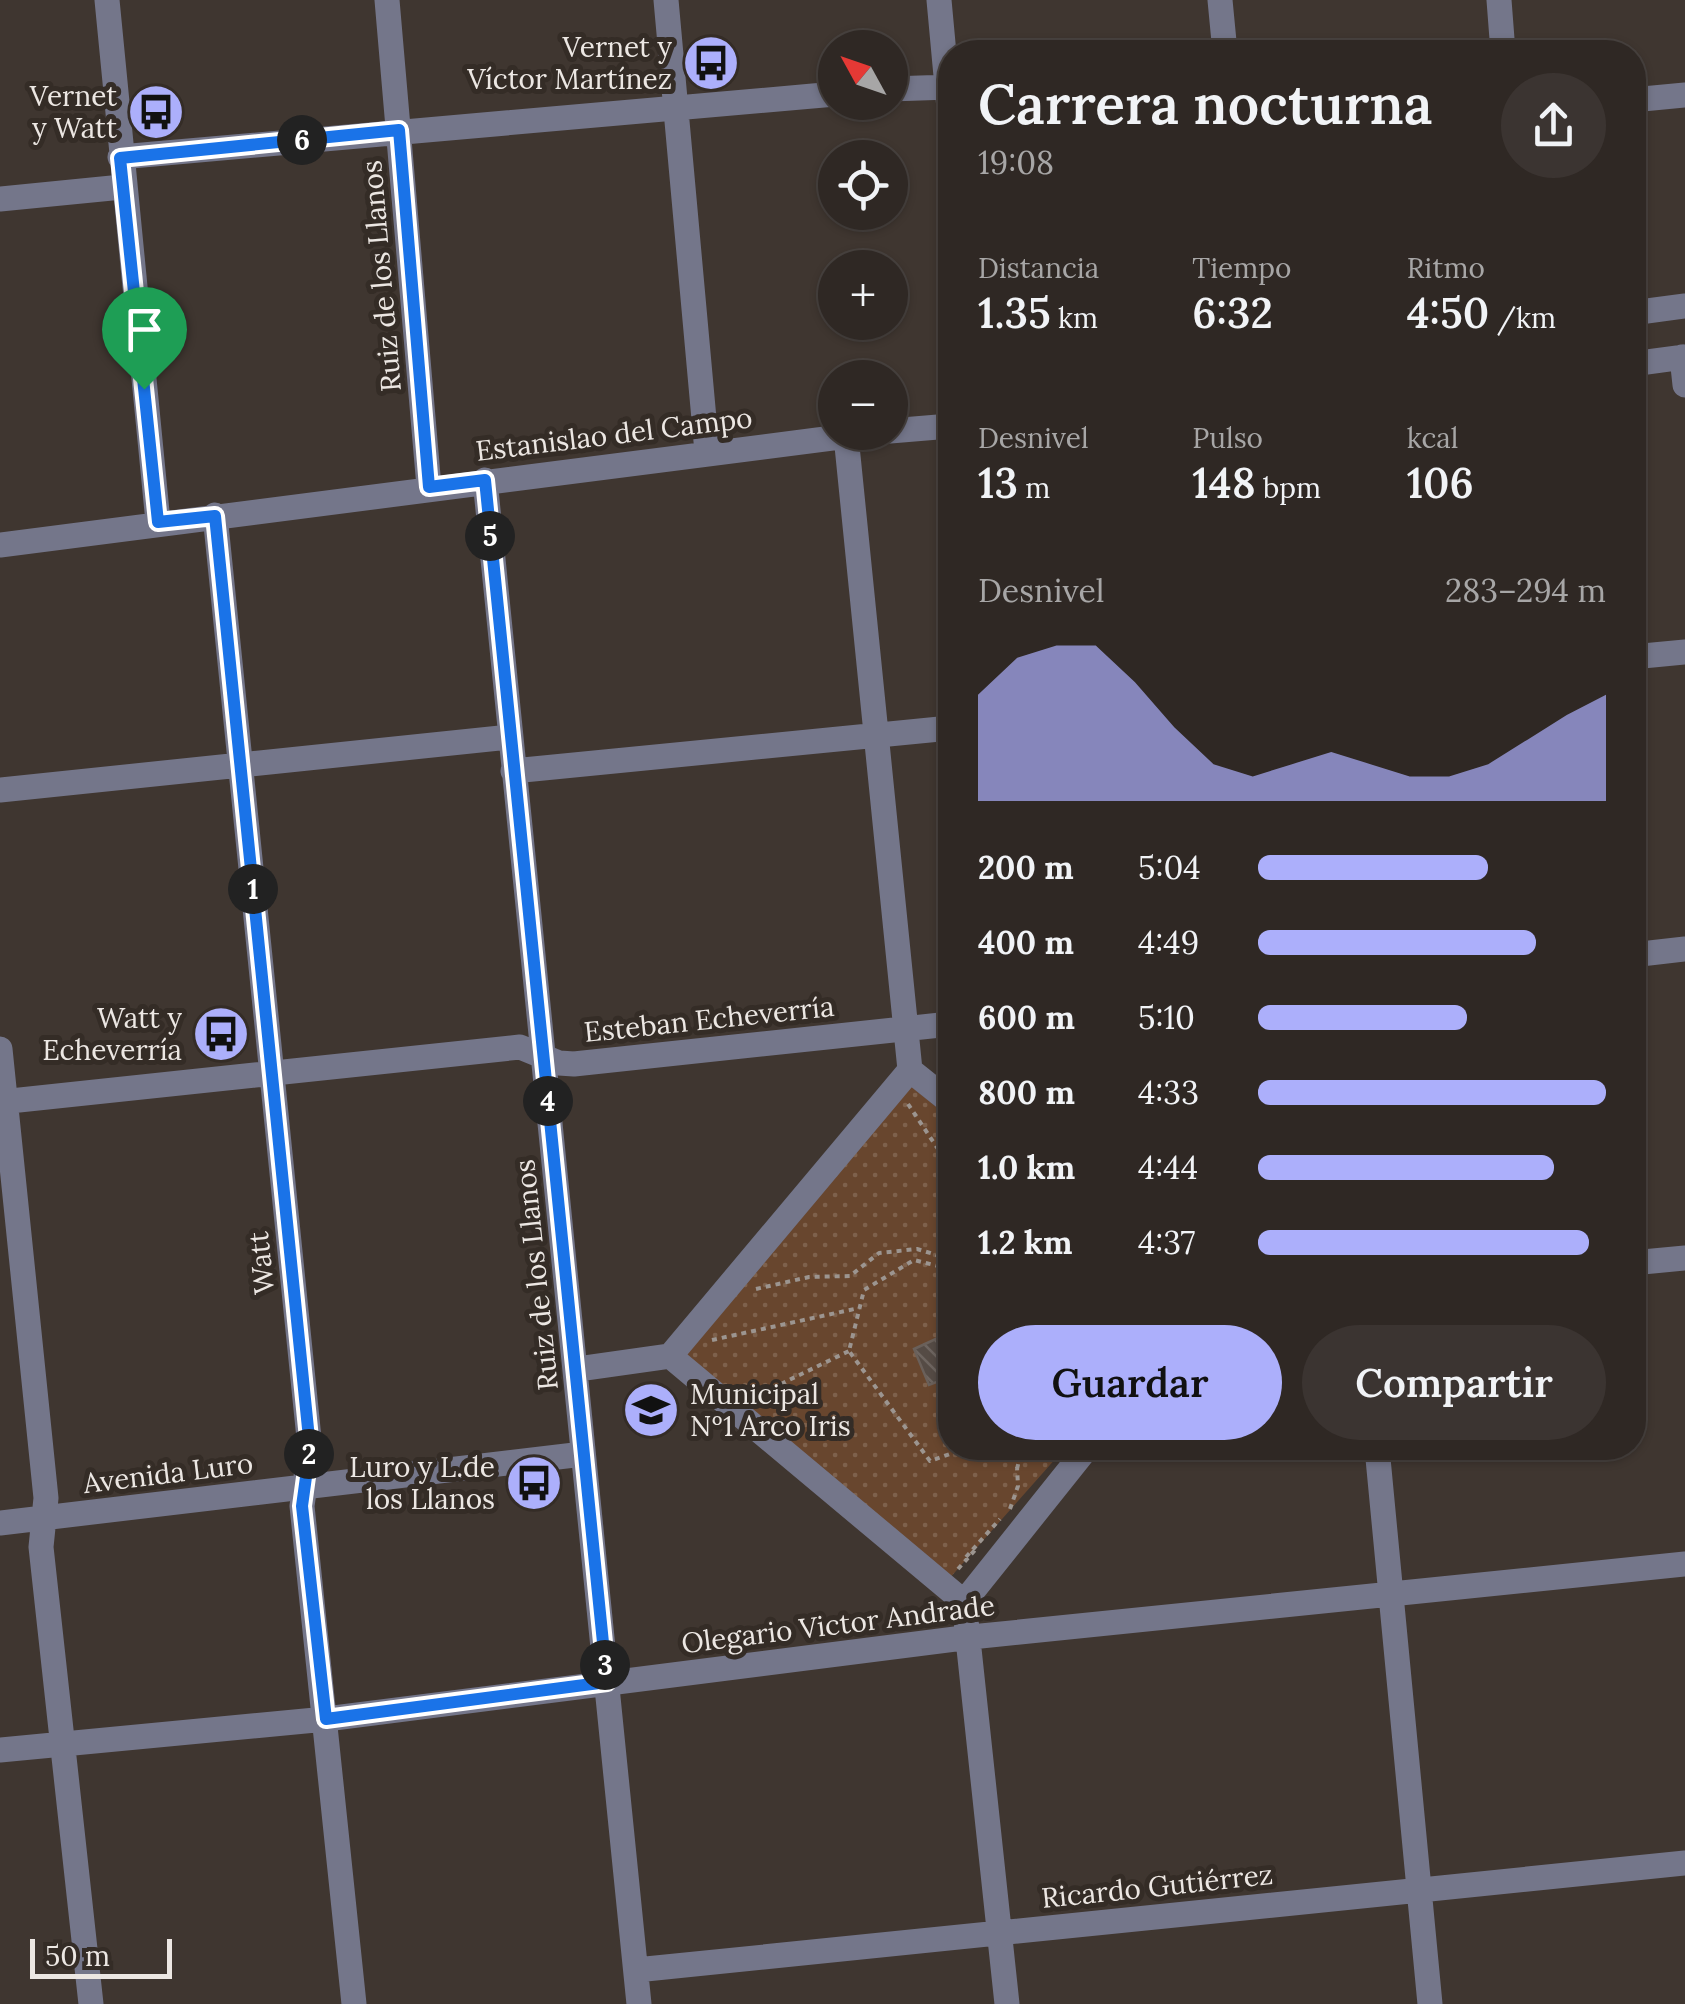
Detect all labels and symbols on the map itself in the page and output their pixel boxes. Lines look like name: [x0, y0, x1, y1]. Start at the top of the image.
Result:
place label: Vernet y Víctor Martínez: [466, 29, 672, 97]
north arrow: [818, 30, 908, 120]
bus stop icon: Vernet y Víctor Martínez: [681, 33, 741, 93]
place label: Vernet y Watt: [29, 78, 117, 146]
bus stop icon: Vernet y Watt: [126, 82, 186, 142]
pin: 6: [277, 115, 327, 165]
street label: Ruiz de los Llanos: [353, 159, 409, 393]
pin: [102, 287, 187, 390]
street label: Estanislao del Campo: [474, 399, 754, 469]
pin: 5: [465, 511, 515, 561]
pin: 1: [228, 864, 278, 914]
street label: Esteban Echeverría: [582, 988, 836, 1050]
place label: Watt y Echeverría: [42, 1000, 182, 1068]
bus stop icon: Watt y Echeverría: [191, 1004, 251, 1064]
pin: 4: [523, 1076, 573, 1126]
street label: Ruiz de los Llanos: [506, 1158, 566, 1392]
street label: Watt: [240, 1230, 282, 1296]
place label: Municipal Nº1 Arco Iris: [690, 1376, 851, 1444]
school or university icon: Municipal Nº1 Arco Iris: [621, 1380, 681, 1440]
pin: 2: [284, 1429, 334, 1479]
street label: Avenida Luro: [80, 1445, 255, 1501]
place label: Luro y L.de los Llanos: [349, 1449, 495, 1517]
bus stop icon: Luro y L.de los Llanos: [504, 1453, 564, 1513]
street label: Olegario Victor Andrade: [679, 1587, 997, 1661]
pin: 3: [580, 1640, 630, 1690]
street label: Ricardo Gutiérrez: [1039, 1856, 1275, 1916]
scale bar: [30, 1934, 172, 1978]

